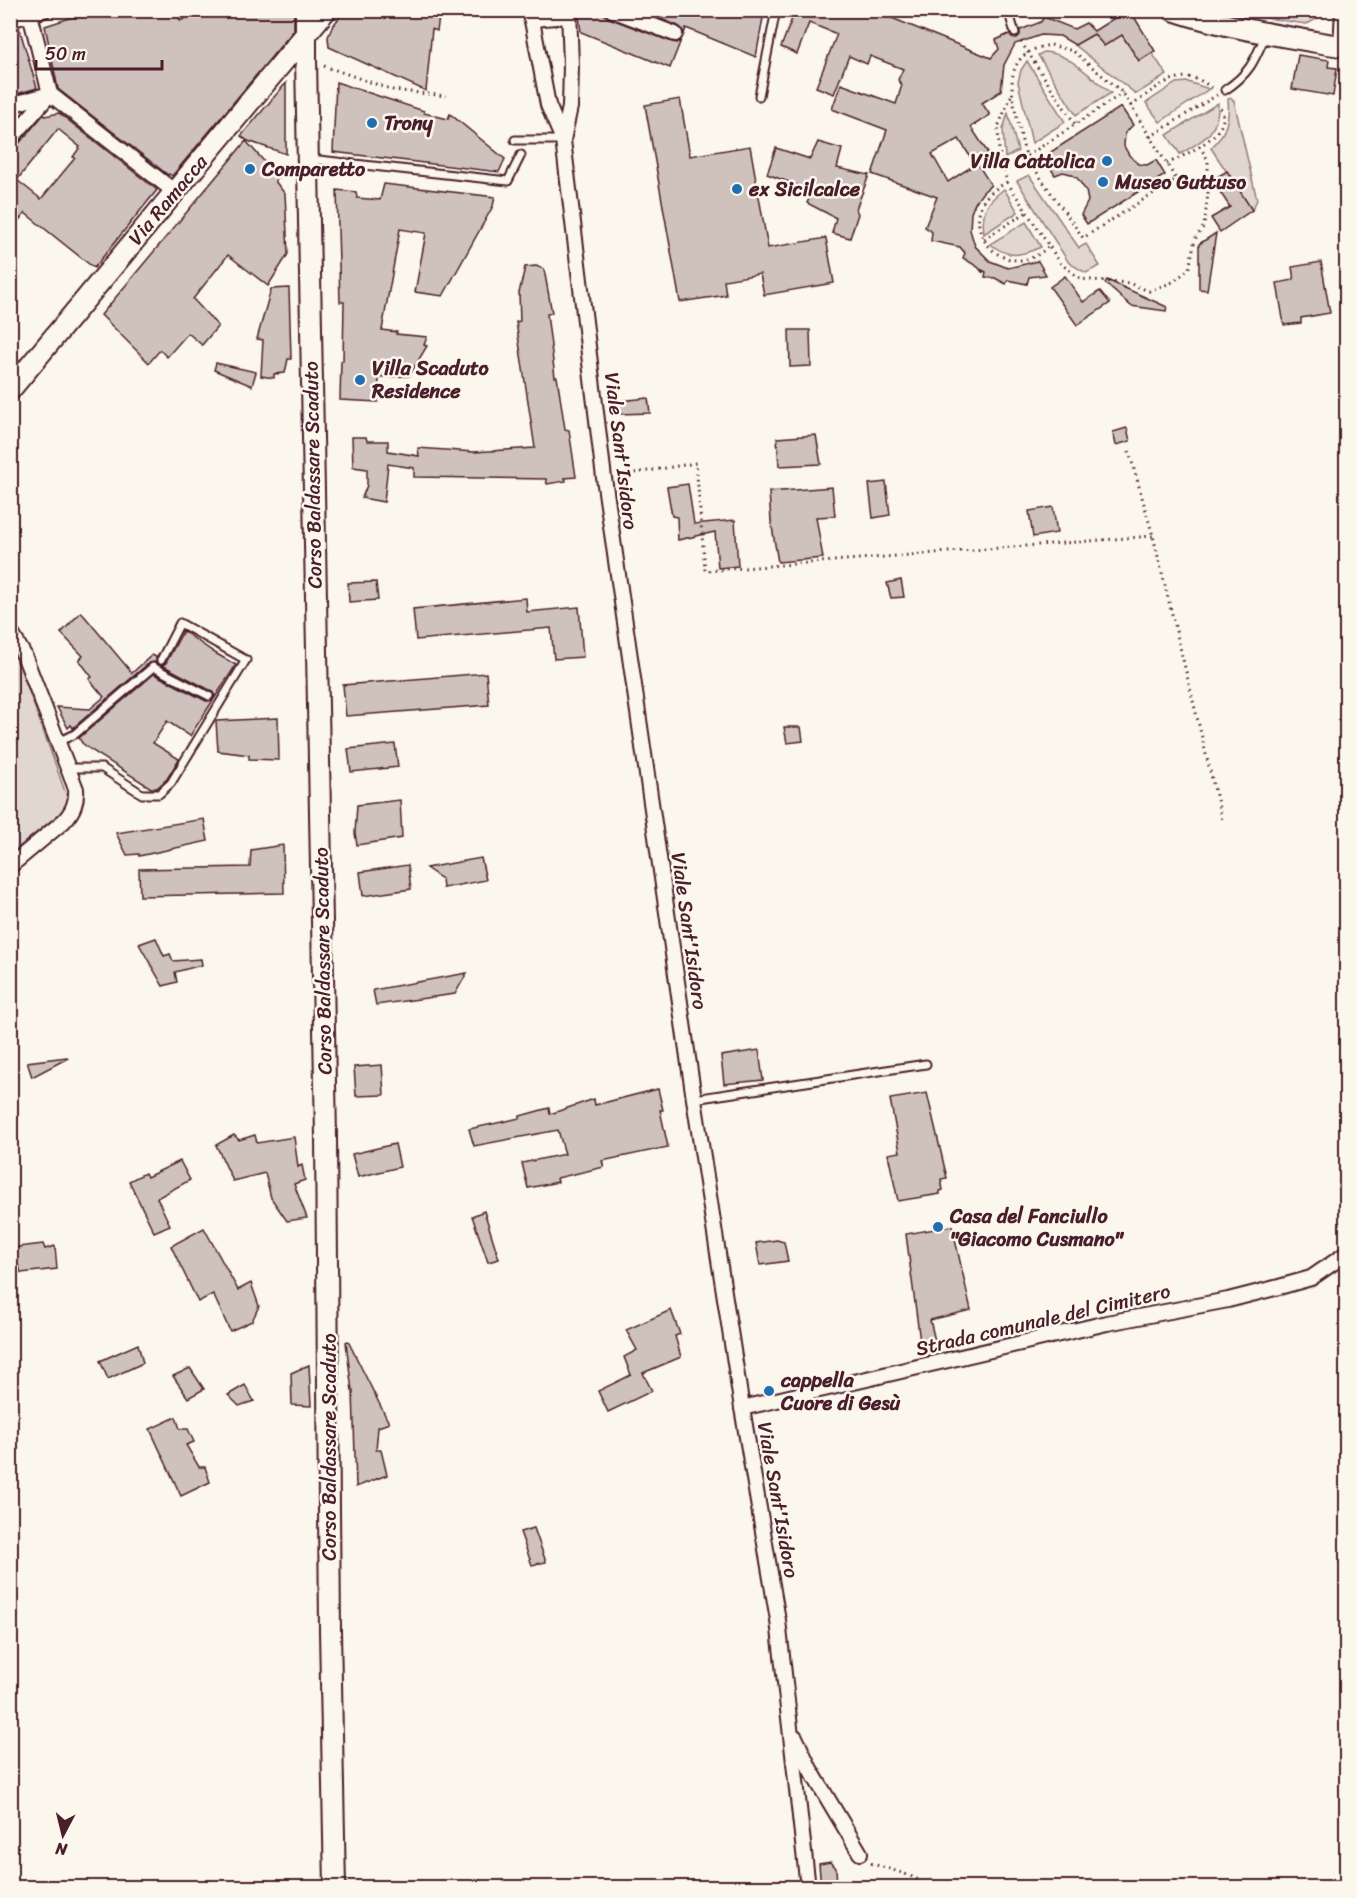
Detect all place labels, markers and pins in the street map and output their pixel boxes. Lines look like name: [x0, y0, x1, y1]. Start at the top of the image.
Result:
place label: Trony: [384, 106, 433, 141]
marker: Trony: [365, 116, 379, 130]
place label: Villa Cattolica: [971, 144, 1096, 179]
place label: Comparetto: [261, 152, 366, 187]
marker: Villa Cattolica: [1100, 154, 1114, 168]
marker: Comparetto: [243, 162, 257, 176]
place label: Museo Guttuso: [1114, 165, 1246, 200]
place label: ex Sicilcalce: [748, 172, 861, 207]
marker: Museo Guttuso: [1096, 175, 1110, 189]
marker: ex Sicilcalce: [730, 182, 744, 196]
place label: Villa Scaduto Residence: [371, 351, 490, 409]
marker: Villa Scaduto Residence: [353, 373, 367, 387]
place label: Casa del Fanciullo "Giacomo Cusmano": [949, 1199, 1125, 1257]
marker: Casa del Fanciullo "Giacomo Cusmano": [931, 1220, 945, 1234]
place label: cappella Cuore di Gesù: [780, 1363, 901, 1421]
marker: cappella Cuore di Gesù: [762, 1384, 776, 1398]

